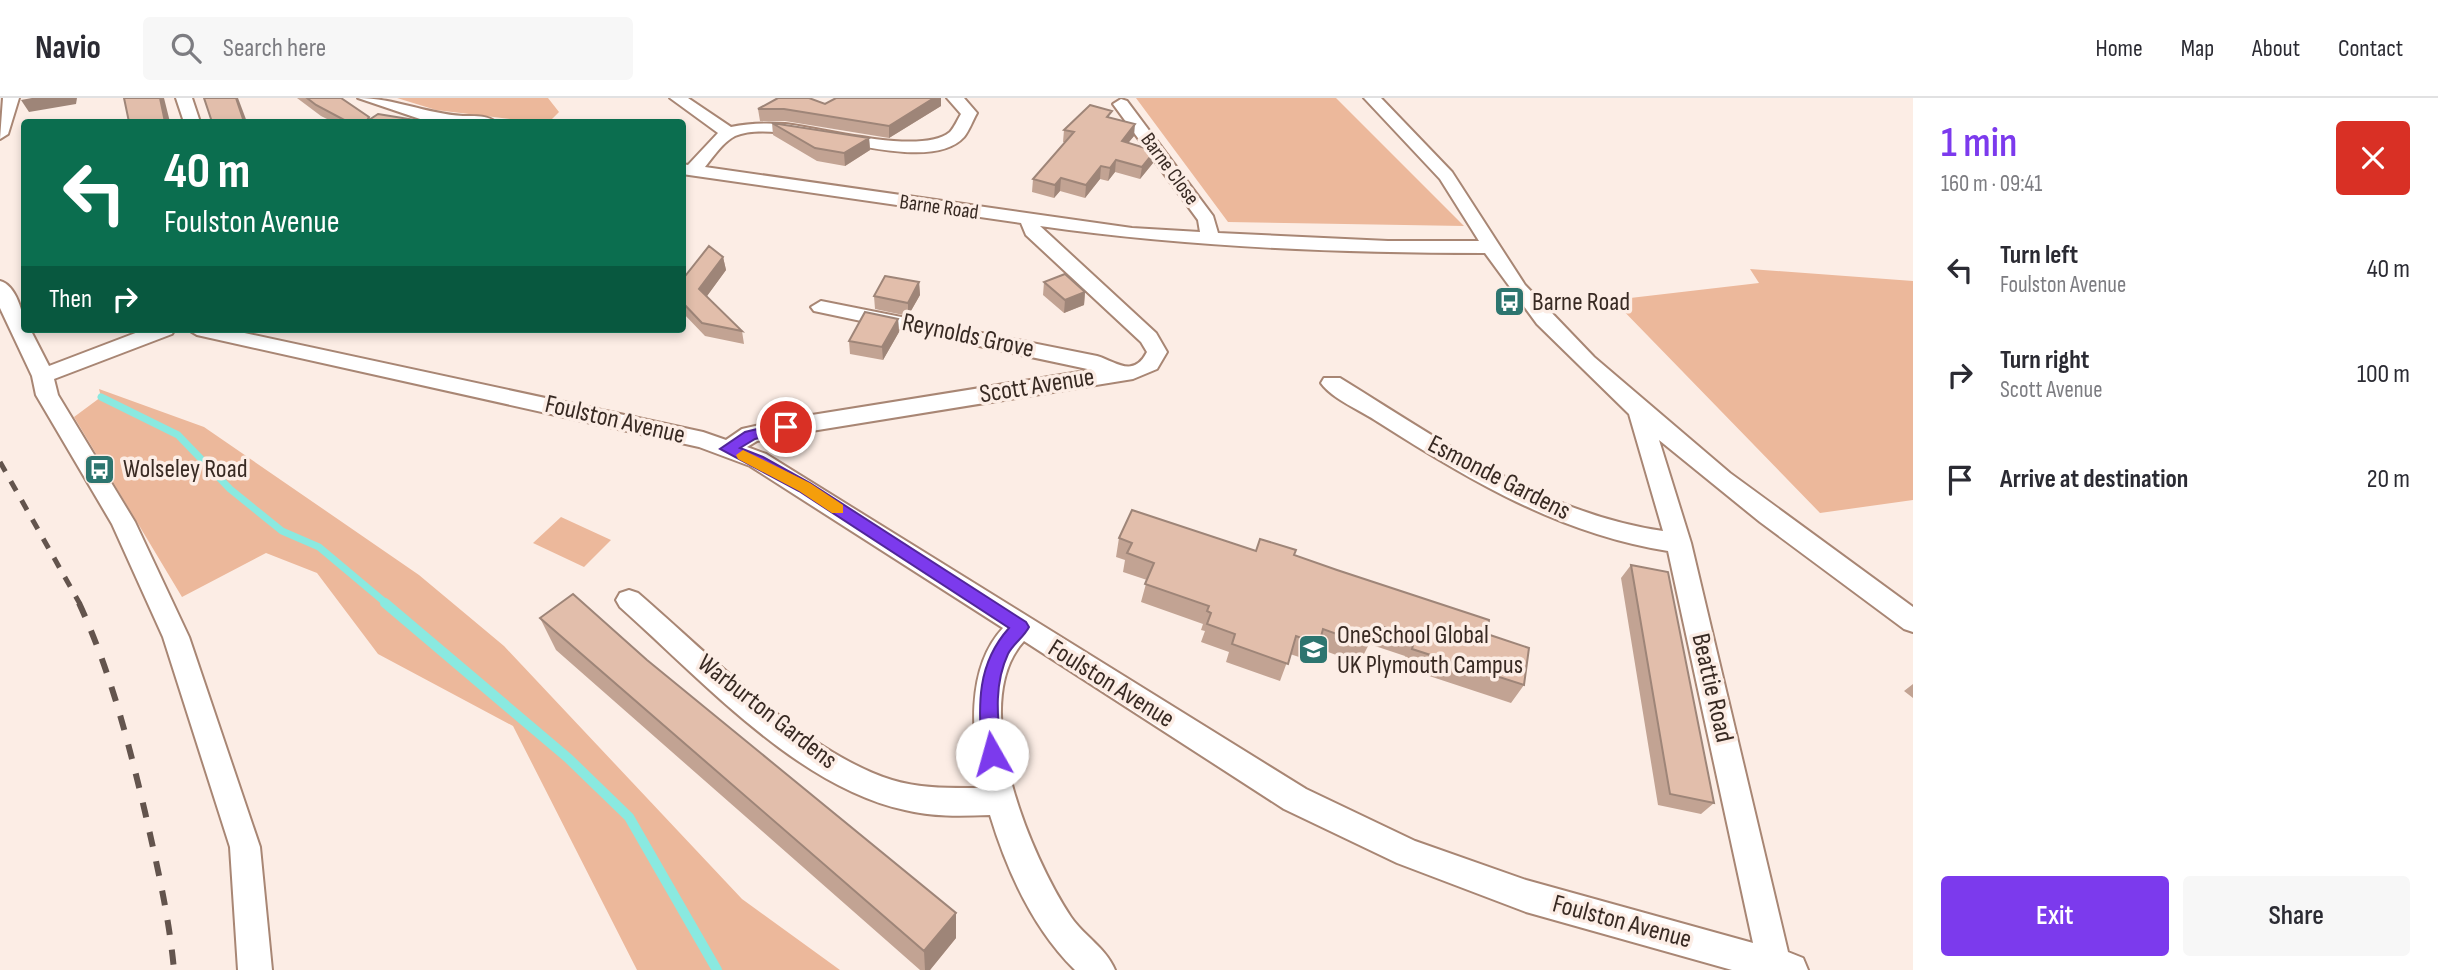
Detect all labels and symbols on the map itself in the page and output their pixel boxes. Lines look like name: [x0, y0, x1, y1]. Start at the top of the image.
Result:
street label: Barne Close: [1135, 128, 1205, 210]
street label: Barne Road: [898, 189, 980, 225]
bus stop icon: Barne Road: [1492, 285, 1526, 319]
place label: Barne Road: [1532, 287, 1630, 318]
street label: Reynolds Grove: [899, 307, 1037, 365]
street label: Scott Avenue: [977, 362, 1097, 410]
street label: Foulston Avenue: [542, 389, 688, 451]
pin: [756, 397, 816, 457]
street label: Esmonde Gardens: [1423, 429, 1575, 527]
bus stop icon: Wolseley Road: [83, 452, 117, 486]
place label: Wolseley Road: [123, 454, 248, 485]
place label: OneSchool Global UK Plymouth Campus: [1337, 620, 1523, 681]
street label: Beattie Road: [1684, 631, 1740, 745]
street label: Foulston Avenue: [1042, 633, 1180, 735]
school or university icon: OneSchool Global UK Plymouth Campus: [1297, 633, 1331, 667]
street label: Warburton Gardens: [691, 648, 843, 776]
position arrow: [955, 717, 1029, 791]
street label: Foulston Avenue: [1549, 889, 1695, 955]

